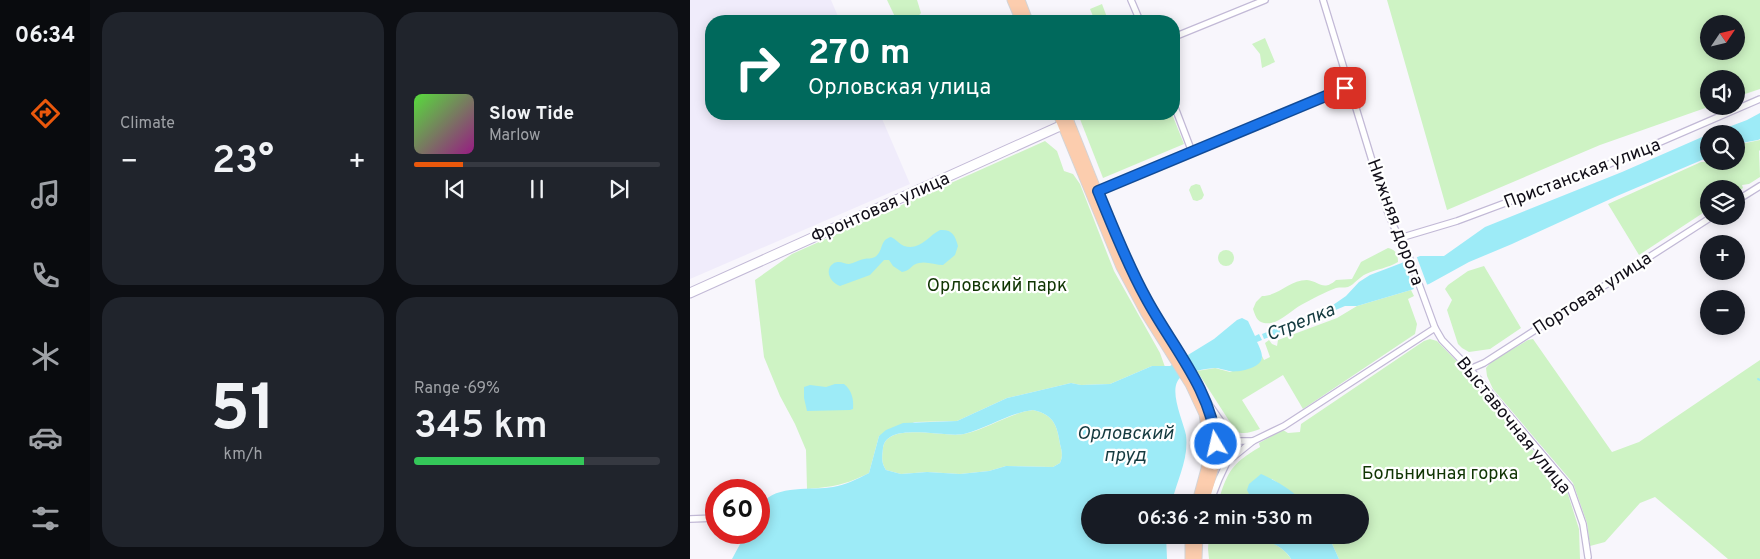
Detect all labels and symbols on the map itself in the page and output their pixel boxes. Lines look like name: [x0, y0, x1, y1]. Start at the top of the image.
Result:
north arrow: [1700, 15, 1745, 60]
pin: [1324, 67, 1366, 109]
street label: Пристанская улица: [1501, 134, 1664, 215]
street label: Нижняя дорога: [1361, 156, 1428, 289]
street label: Фронтовая улица: [808, 167, 954, 249]
street label: Портовая улица: [1529, 247, 1657, 341]
park label: Орловский парк: [927, 275, 1067, 298]
water label: Стрелка: [1263, 298, 1339, 347]
street label: Выставочная улица: [1450, 353, 1575, 499]
position arrow: [1189, 417, 1241, 469]
water label: Орловский пруд: [1077, 422, 1174, 468]
park label: Больничная горка: [1362, 463, 1518, 486]
speed limit sign: 60: [705, 479, 770, 544]

